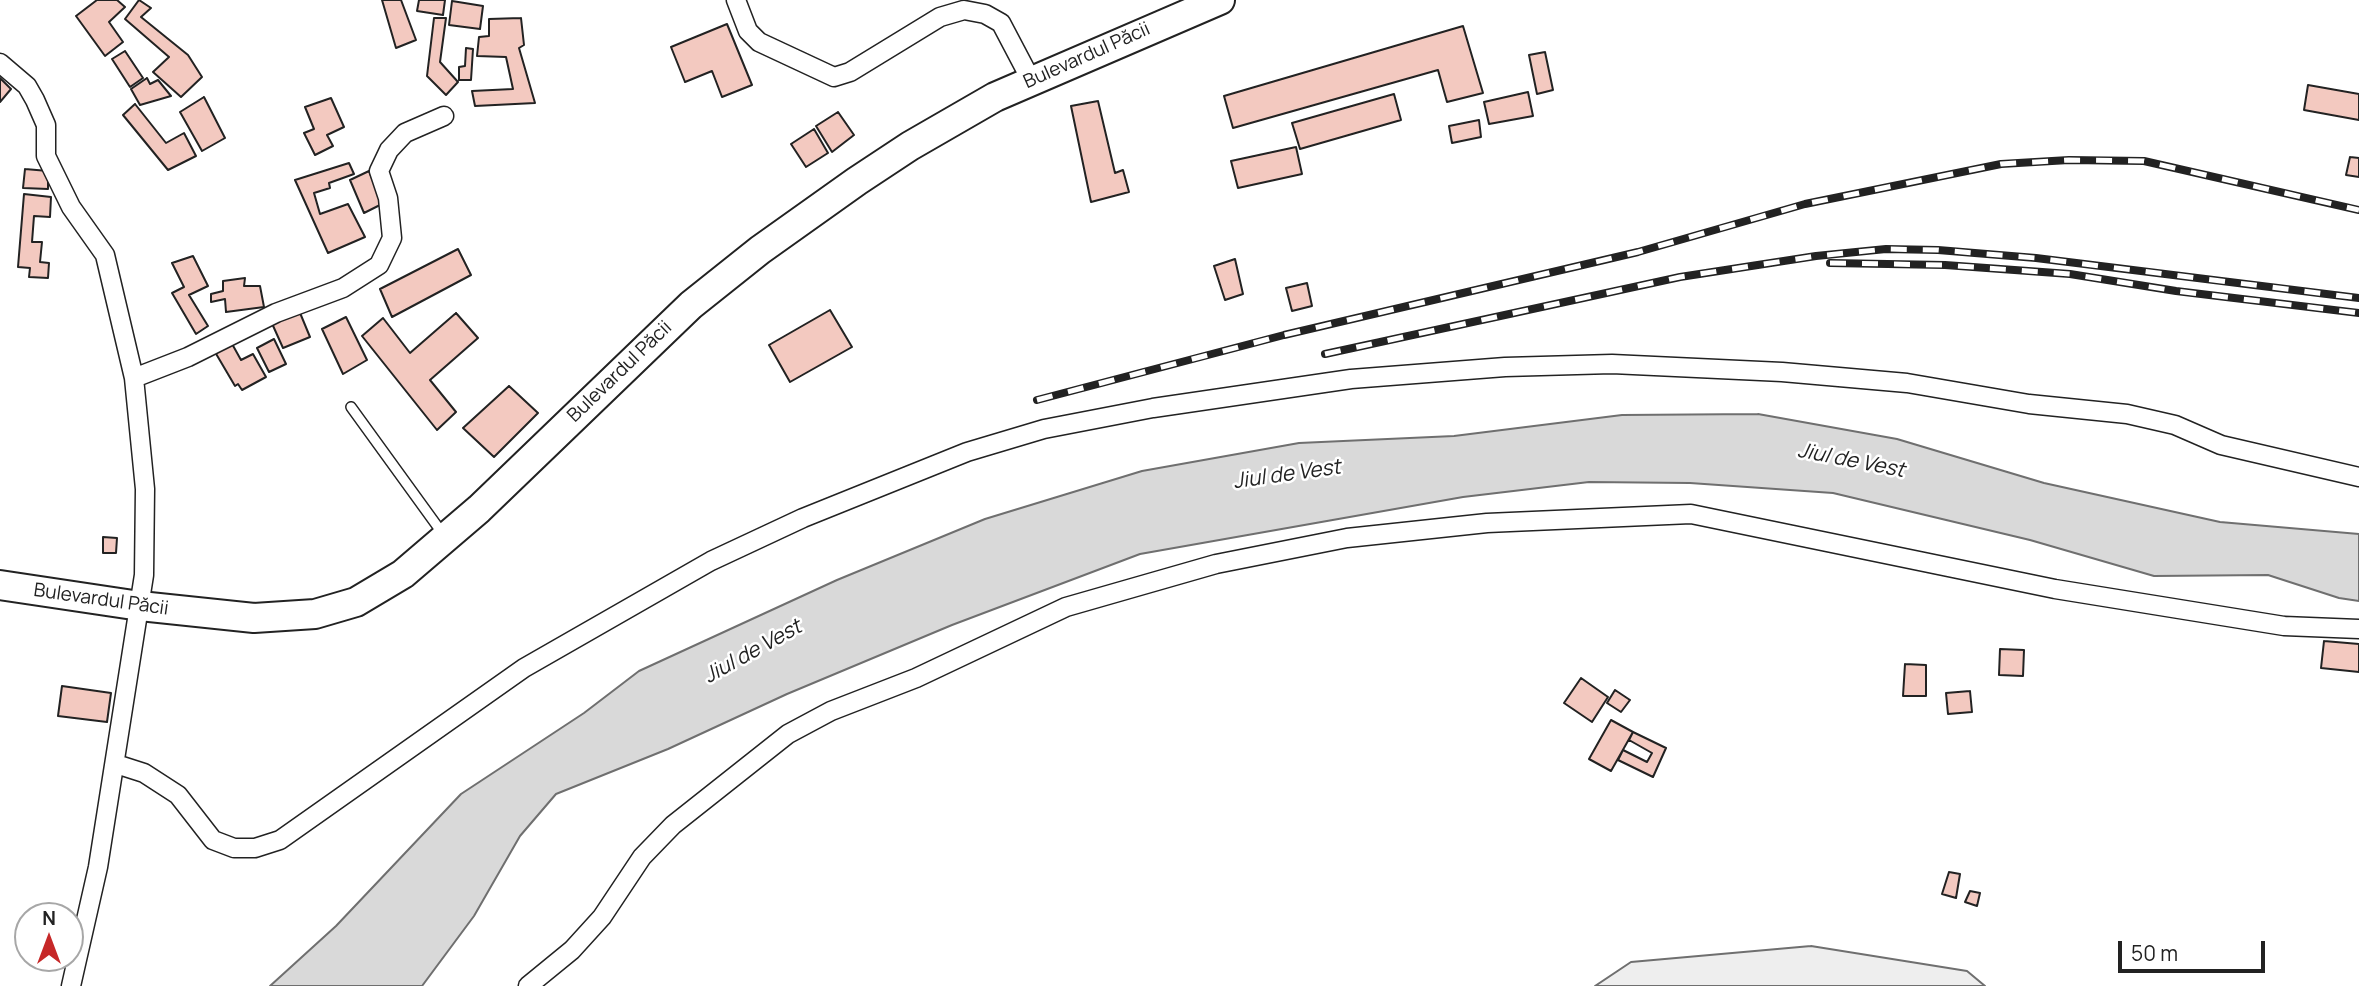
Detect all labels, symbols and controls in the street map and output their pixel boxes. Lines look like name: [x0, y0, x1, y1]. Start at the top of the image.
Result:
street label: Bulevardul Păcii: [1020, 18, 1154, 94]
street label: Bulevardul Păcii: [563, 317, 677, 427]
water label: Jiul de Vest: [1795, 438, 1907, 484]
water label: Jiul de Vest: [1232, 455, 1342, 495]
street label: Bulevardul Păcii: [32, 579, 170, 621]
water label: Jiul de Vest: [700, 615, 806, 689]
north arrow: [14, 902, 84, 972]
text: N: [42, 905, 56, 931]
scale bar: [2121, 926, 2268, 970]
text: 50 m: [2131, 939, 2178, 967]

